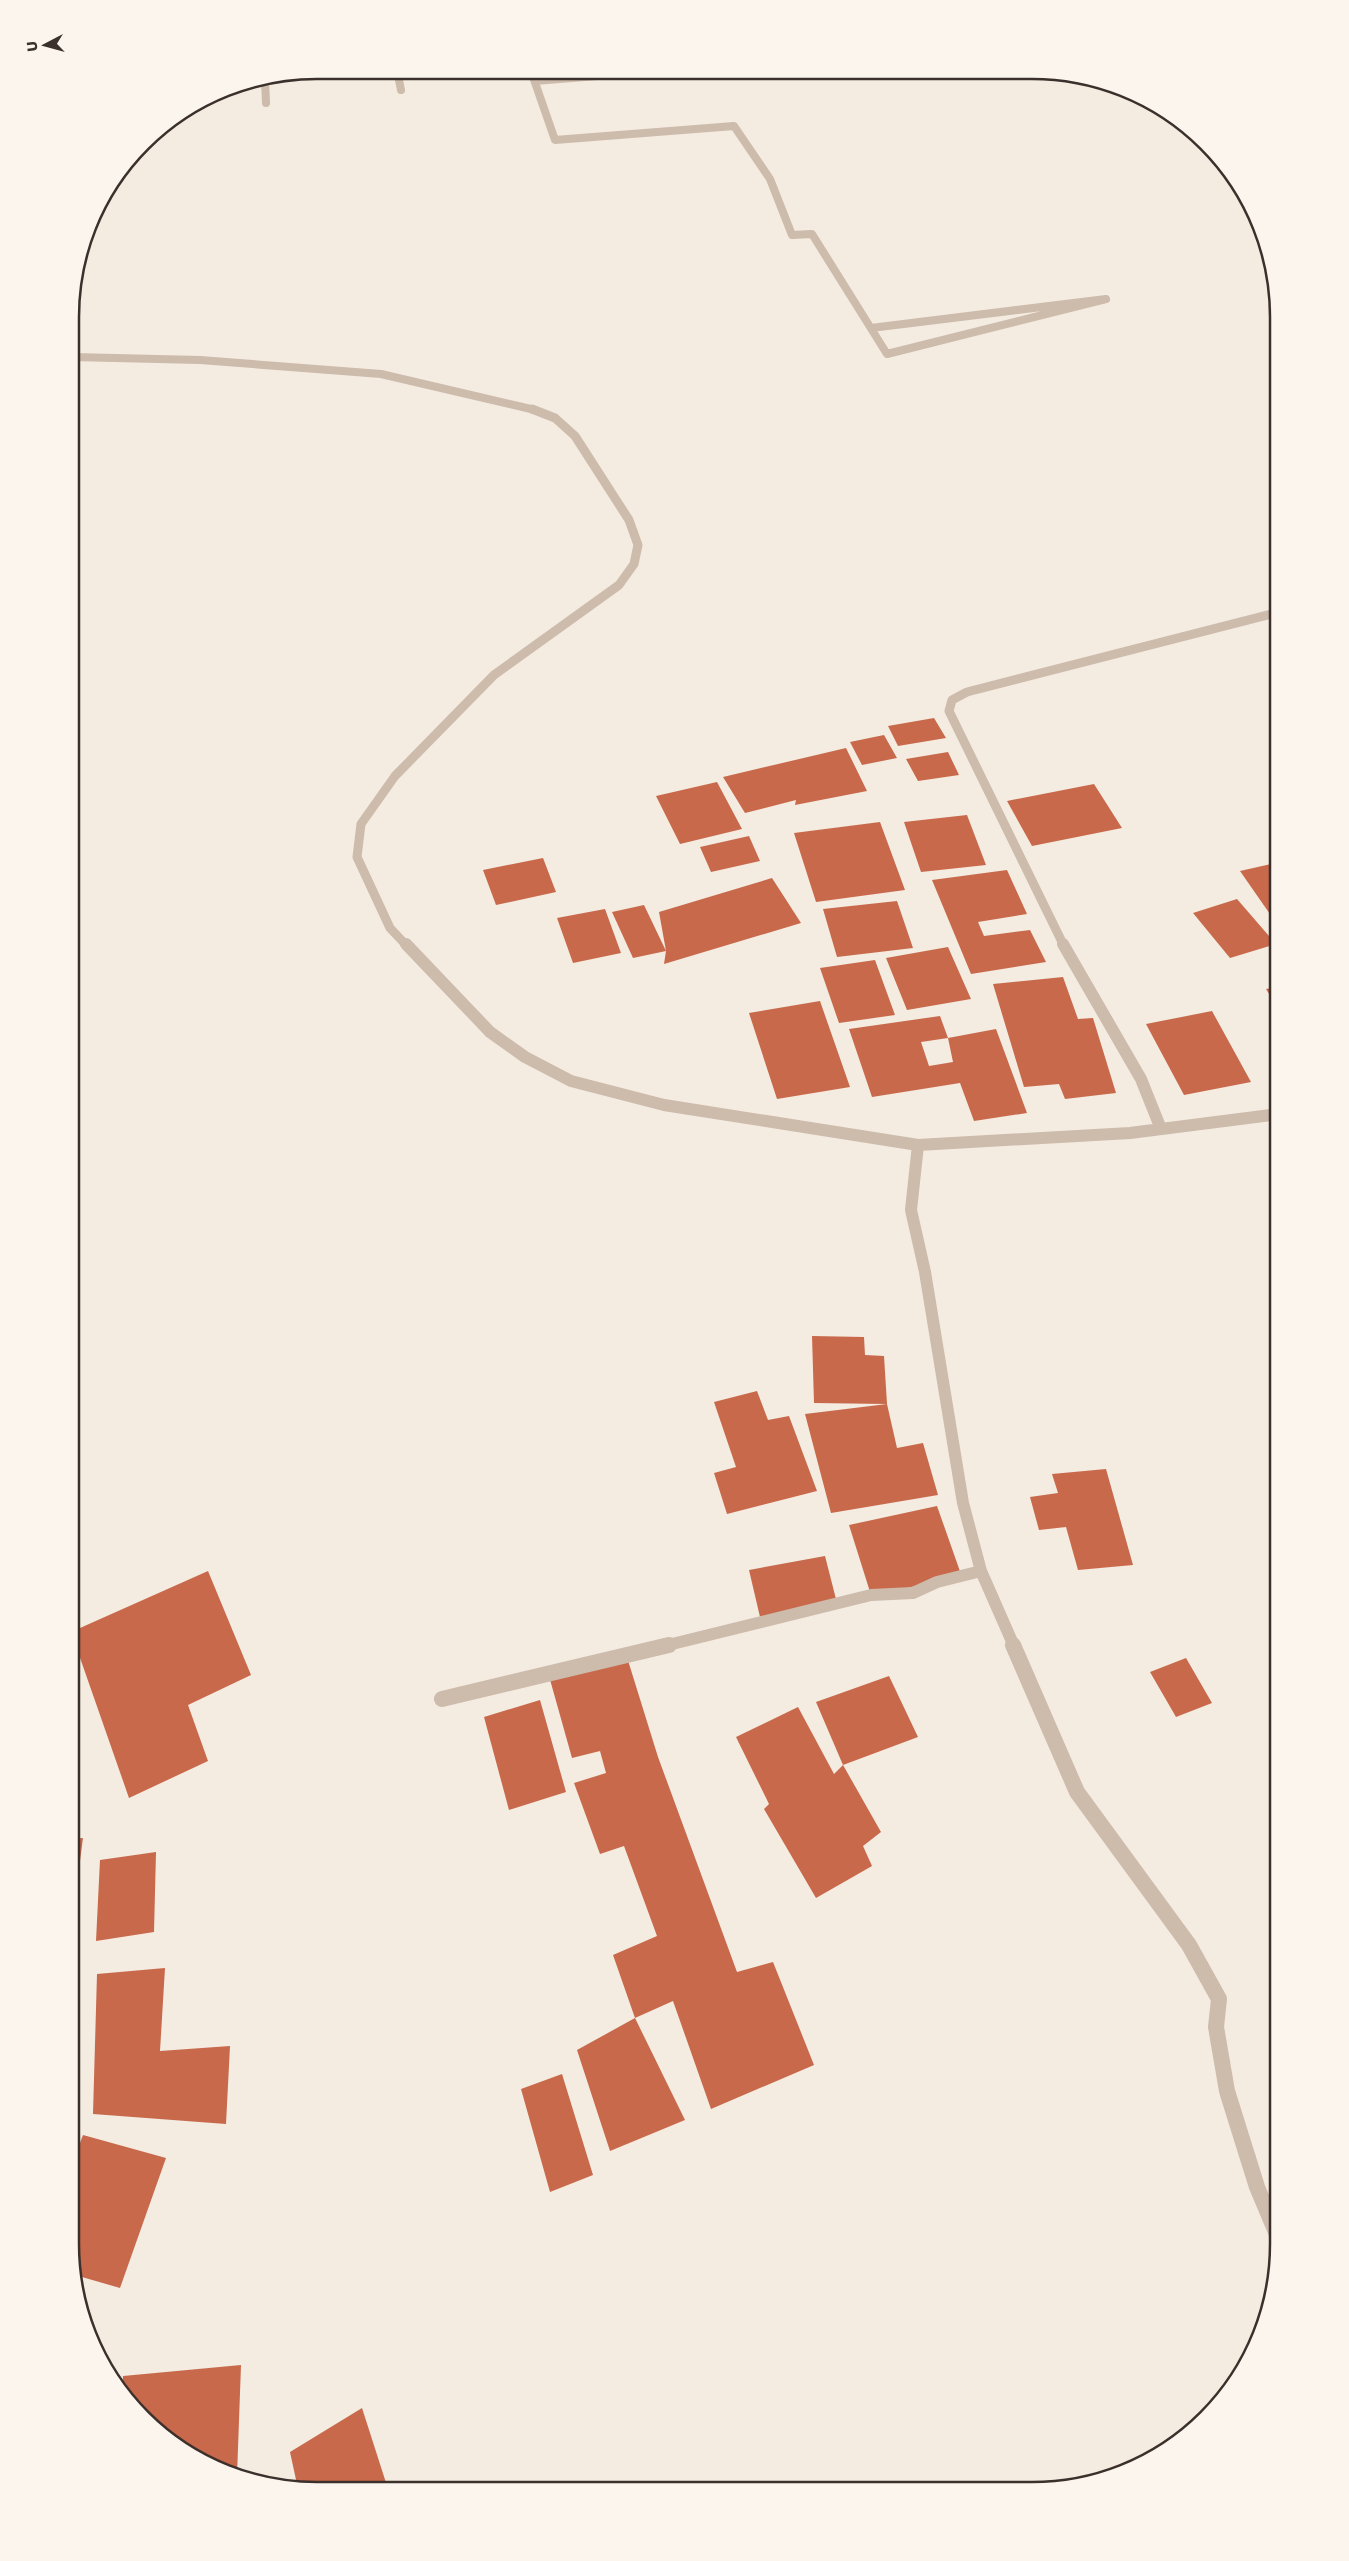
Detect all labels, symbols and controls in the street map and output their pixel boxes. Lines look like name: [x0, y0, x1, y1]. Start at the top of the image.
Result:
north arrow: [20, 20, 70, 70]
text: U: [23, 40, 41, 52]

